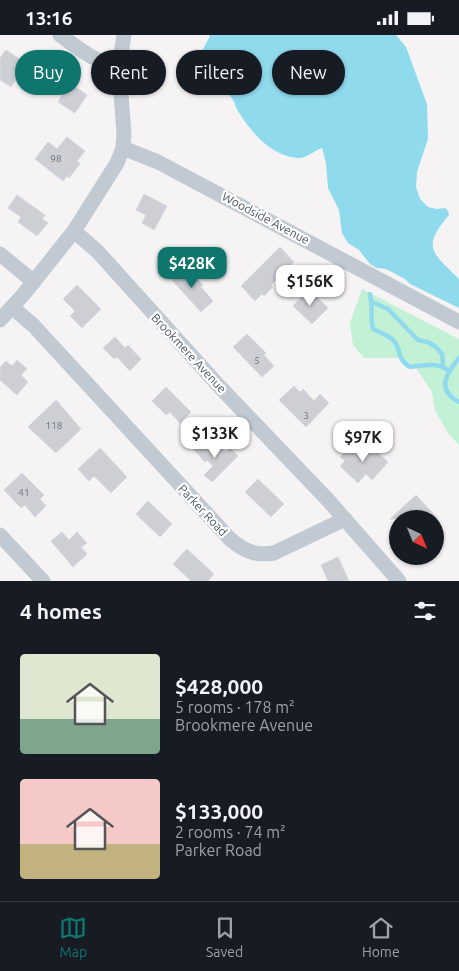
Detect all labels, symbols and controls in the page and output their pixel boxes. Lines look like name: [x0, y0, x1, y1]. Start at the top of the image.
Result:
text: 13:16: [25, 7, 73, 29]
chip: Buy: [15, 50, 81, 95]
chip: Rent: [91, 50, 166, 95]
chip: Filters: [176, 50, 262, 95]
chip: New: [272, 50, 345, 95]
house number: 98: [50, 153, 62, 164]
street label: Woodside Avenue: [220, 190, 312, 246]
pin: $428K: [157, 247, 227, 289]
text: $428K: [169, 254, 215, 272]
pin: $156K: [275, 265, 345, 307]
text: $156K: [287, 272, 333, 290]
street label: Brookmere Avenue: [149, 311, 229, 395]
house number: 5: [254, 355, 260, 366]
house number: 3: [303, 410, 309, 421]
pin: $133K: [180, 417, 250, 459]
house number: 118: [46, 420, 63, 431]
pin: $97K: [333, 421, 393, 463]
text: $133K: [192, 424, 238, 442]
text: $97K: [344, 428, 382, 446]
street label: Parker Road: [176, 482, 230, 538]
house number: 41: [18, 487, 30, 498]
north arrow: [389, 510, 444, 565]
map controls: [389, 510, 444, 565]
icon: filters: [411, 597, 439, 625]
text: 4 homes: [20, 599, 102, 623]
icon: home: [60, 674, 120, 734]
text: $428,000: [175, 674, 263, 698]
text: 5 rooms · 178 m²: [175, 698, 295, 716]
text: Brookmere Avenue: [175, 716, 313, 734]
icon: home: [60, 799, 120, 859]
text: $133,000: [175, 799, 263, 823]
text: 2 rooms · 74 m²: [175, 823, 286, 841]
text: Parker Road: [175, 841, 262, 859]
tab: Map: [59, 914, 87, 960]
tab: Saved: [206, 914, 243, 960]
tab: Home: [362, 914, 400, 960]

